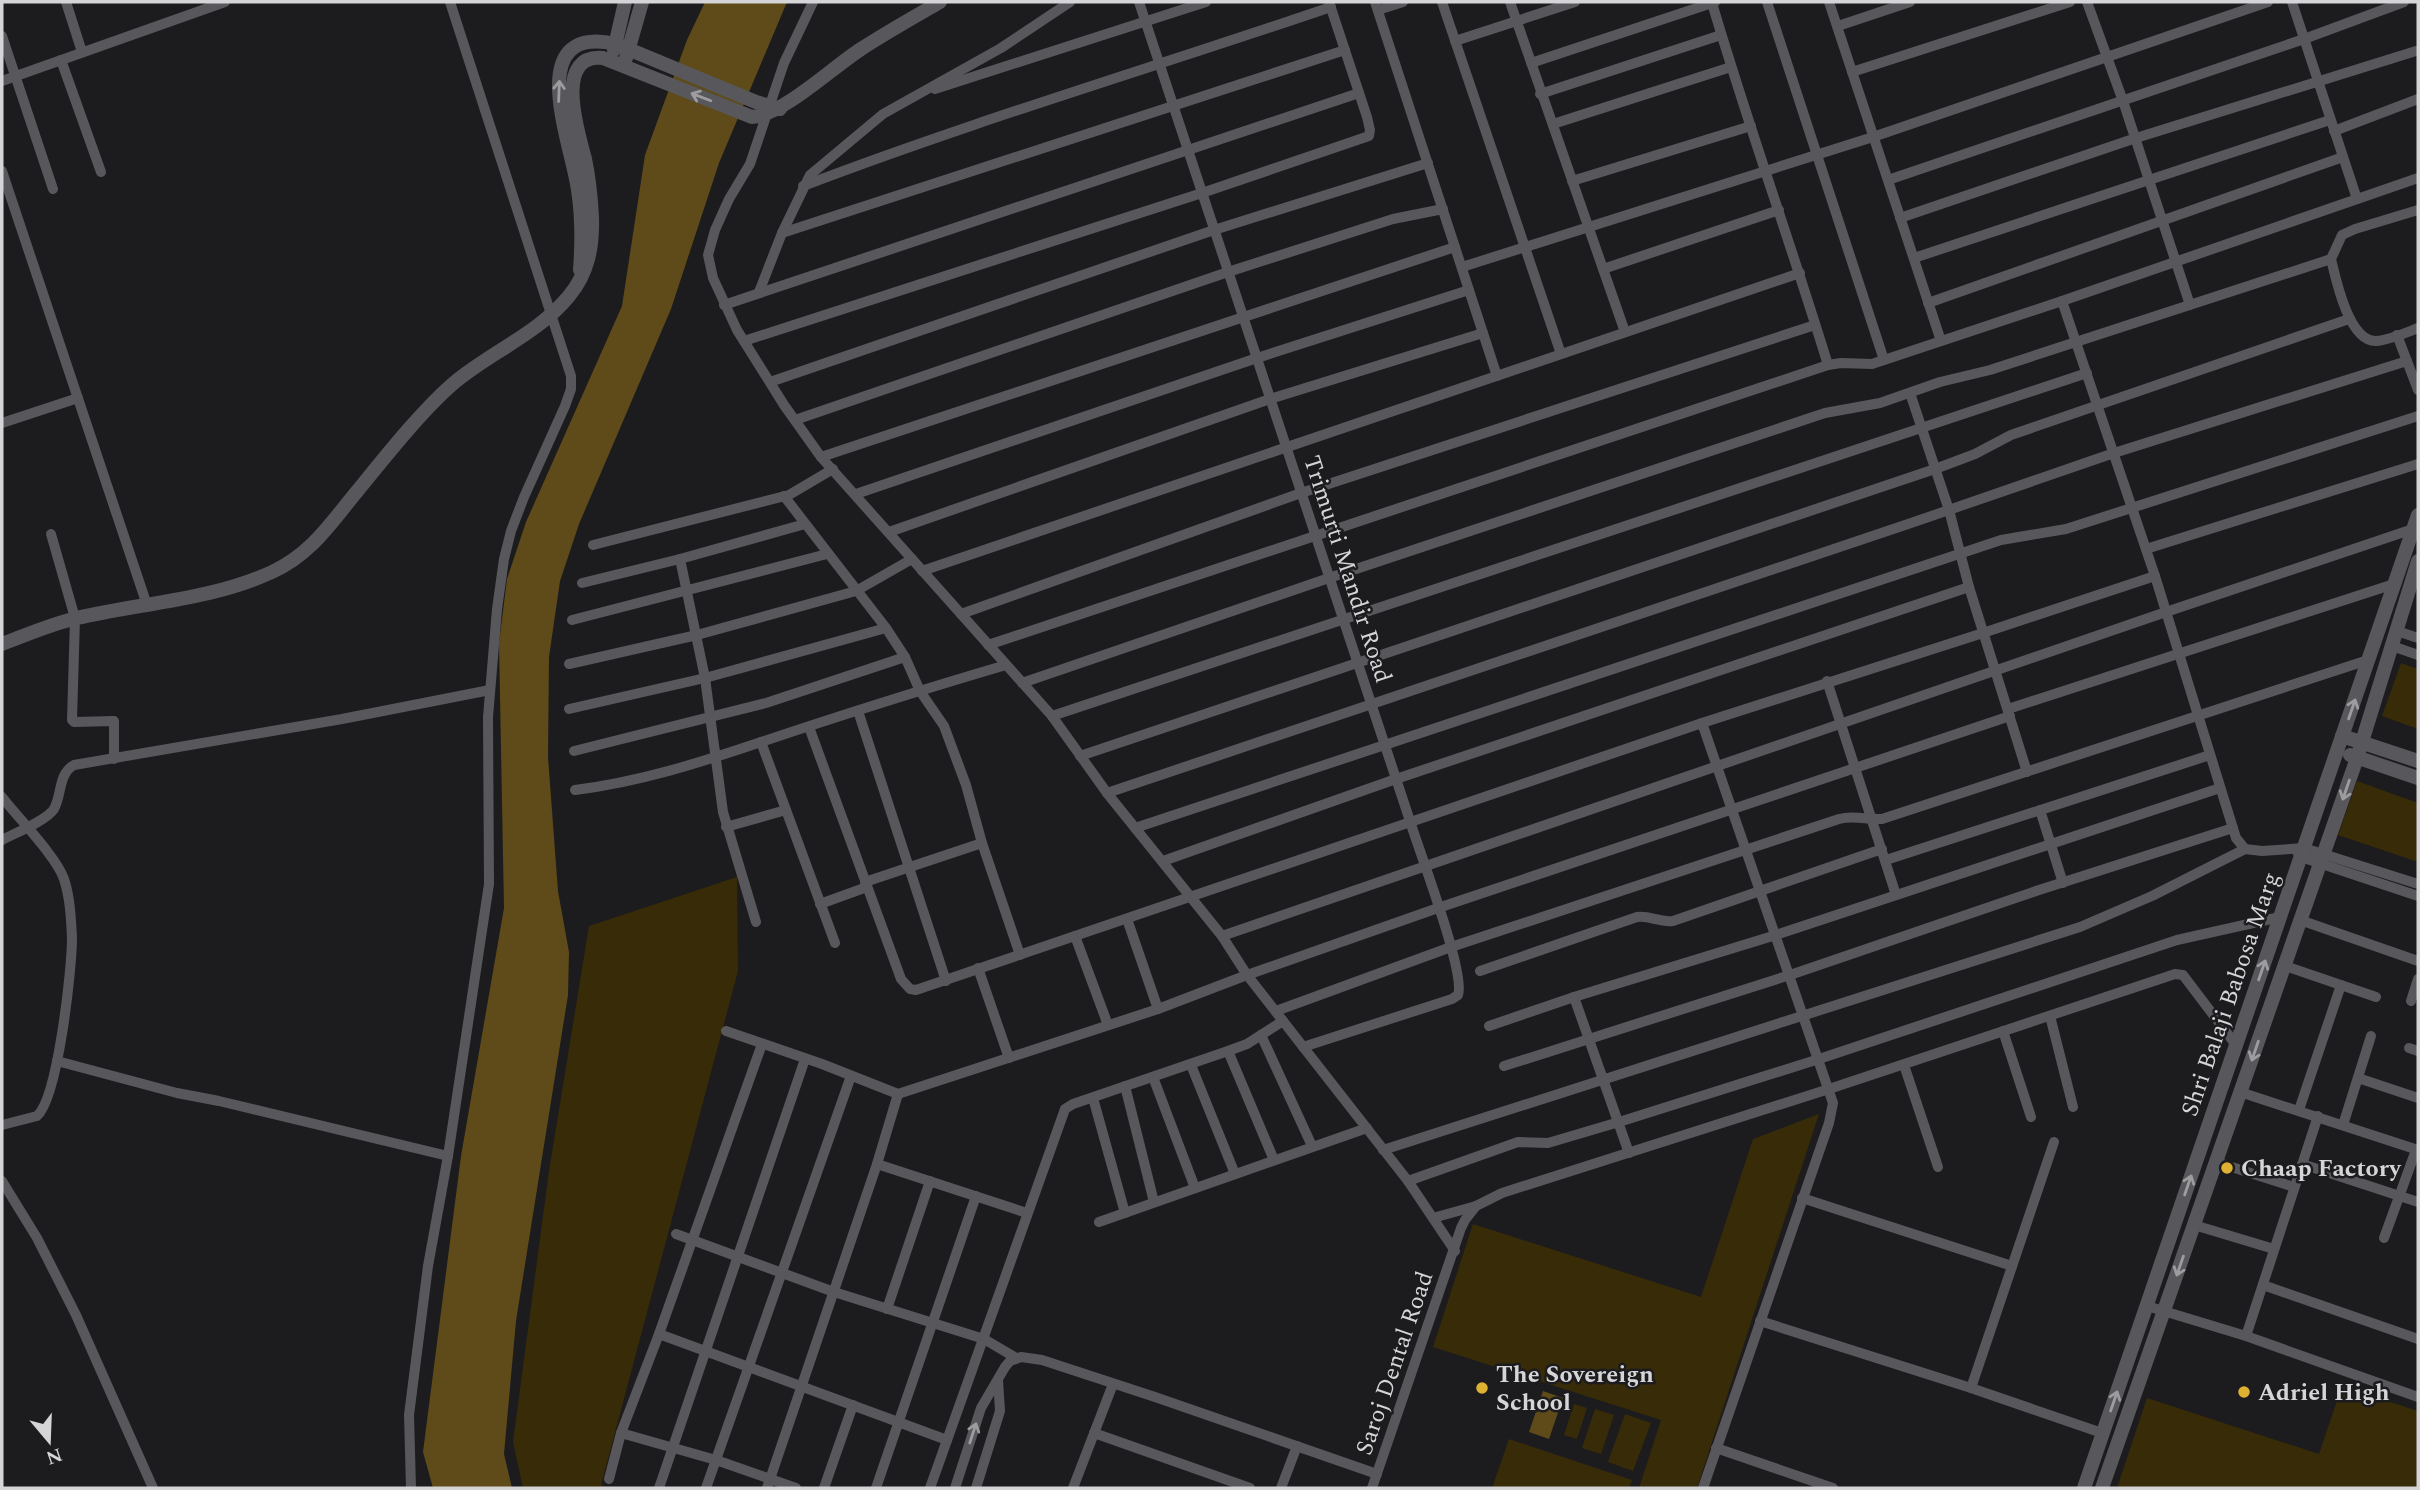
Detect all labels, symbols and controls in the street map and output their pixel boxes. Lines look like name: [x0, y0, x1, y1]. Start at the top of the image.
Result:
one-way arrow: [553, 80, 566, 103]
one-way arrow: [690, 89, 712, 102]
street label: Trimurti Mandir Road: [1293, 451, 1401, 688]
one-way arrow: [2347, 698, 2359, 720]
one-way arrow: [2339, 778, 2351, 800]
street label: Shri Balaji Babosa Marg: [2172, 867, 2290, 1121]
one-way arrow: [2257, 960, 2269, 982]
one-way arrow: [2248, 1039, 2260, 1061]
place label: Chaap Factory: [2241, 1151, 2402, 1187]
marker: Chaap Factory: [2219, 1160, 2235, 1176]
one-way arrow: [2183, 1175, 2195, 1197]
one-way arrow: [2173, 1254, 2185, 1276]
street label: Saroj Dental Road: [1347, 1266, 1443, 1460]
place label: The Sovereign School: [1496, 1357, 1654, 1421]
place label: Adriel High: [2258, 1375, 2390, 1411]
marker: The Sovereign School: [1474, 1380, 1490, 1396]
marker: Adriel High: [2236, 1384, 2252, 1400]
one-way arrow: [2109, 1390, 2121, 1412]
north arrow: [14, 1406, 84, 1476]
one-way arrow: [968, 1422, 980, 1444]
text: N: [42, 1439, 66, 1472]

